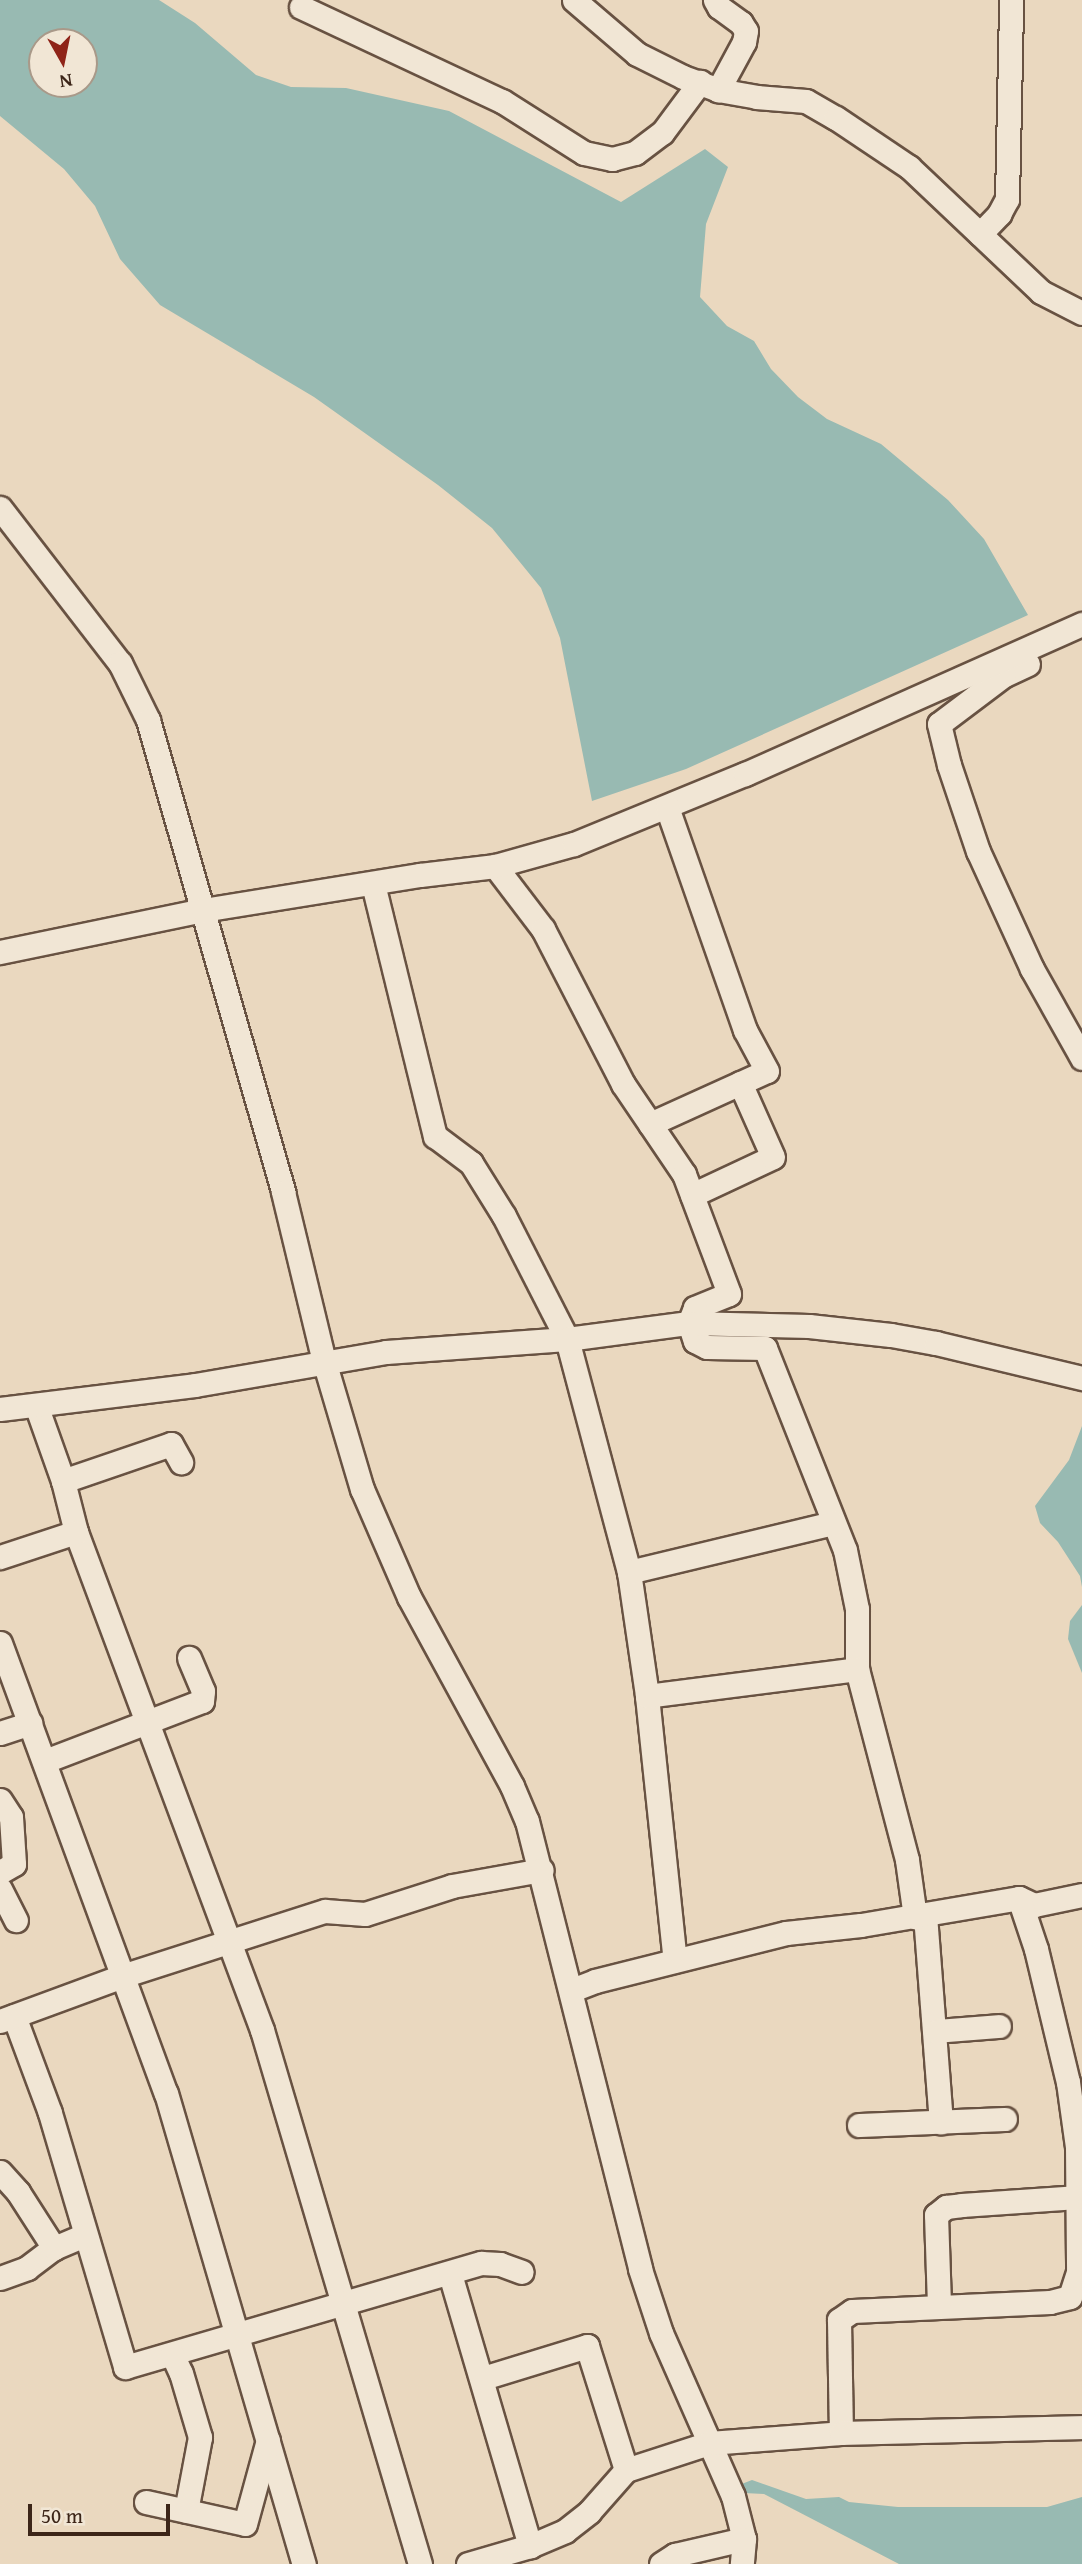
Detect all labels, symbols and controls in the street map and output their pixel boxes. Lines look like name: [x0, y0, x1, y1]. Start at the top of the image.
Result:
north arrow: [28, 28, 98, 98]
text: N: [58, 67, 74, 97]
scale bar: [32, 2490, 173, 2534]
text: 50 m: [41, 2500, 83, 2531]

